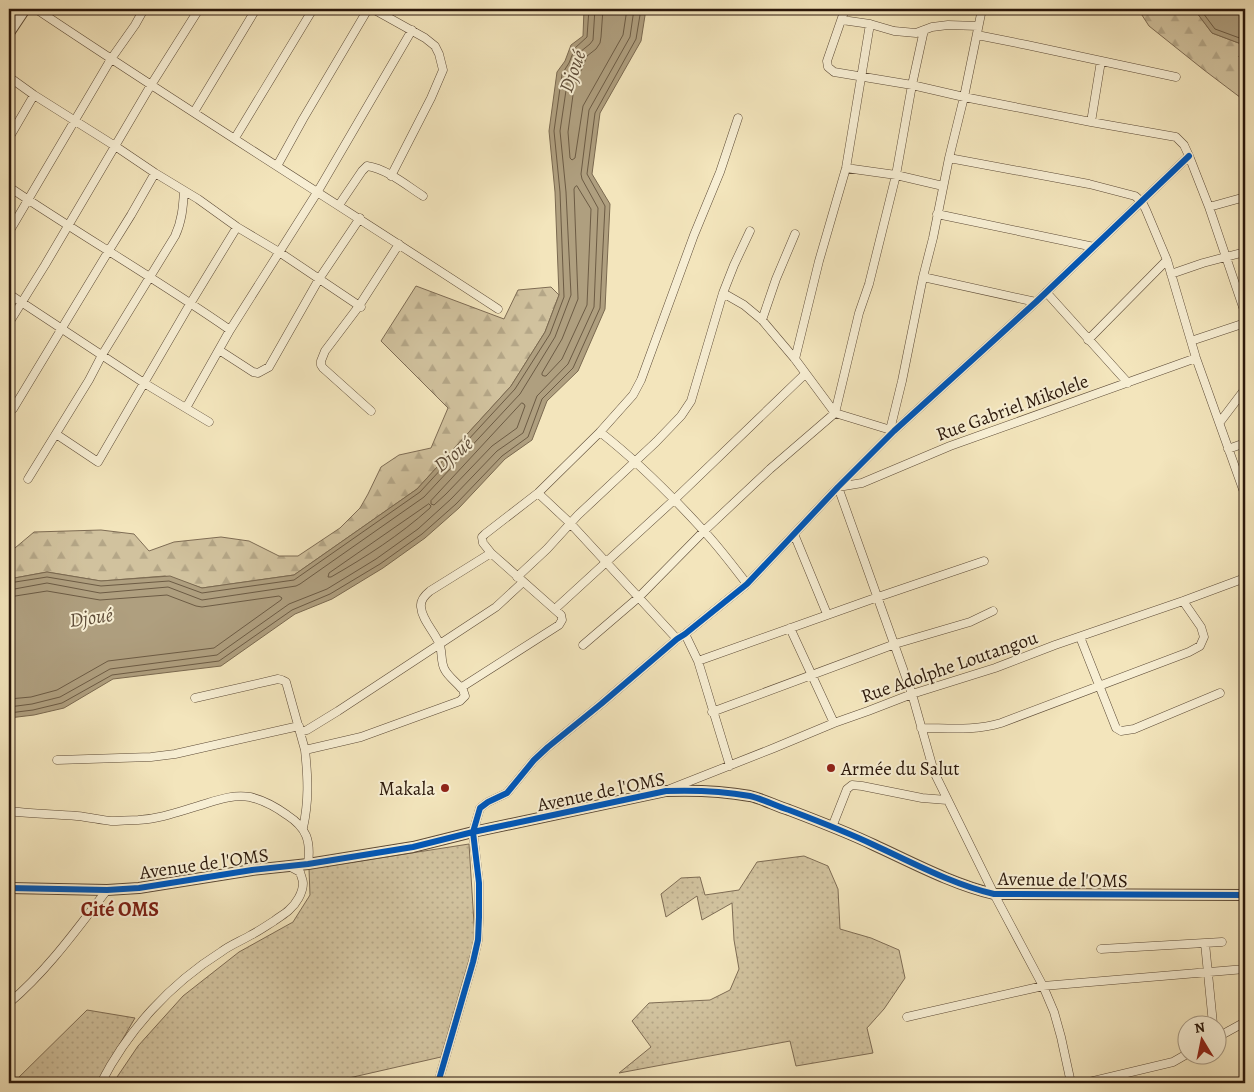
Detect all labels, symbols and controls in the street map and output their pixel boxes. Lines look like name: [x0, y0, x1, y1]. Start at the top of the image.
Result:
water label: Djoué: [552, 45, 593, 96]
street label: Rue Gabriel Mikolele: [933, 368, 1092, 448]
water label: Djoué: [428, 430, 479, 479]
water label: Djoué: [68, 601, 115, 634]
street label: Rue Adolphe Loutangou: [857, 624, 1042, 709]
place label: Armée du Salut: [840, 756, 960, 782]
marker: Armée du Salut: [825, 762, 837, 774]
street label: Avenue de l'OMS: [534, 766, 668, 818]
place label: Makala: [379, 776, 435, 802]
marker: Makala: [439, 782, 451, 794]
street label: Avenue de l'OMS: [137, 842, 270, 886]
street label: Avenue de l'OMS: [997, 866, 1128, 894]
district label: Cité OMS: [81, 896, 159, 923]
north arrow: [1176, 1014, 1226, 1064]
text: N: [1193, 1017, 1207, 1038]

